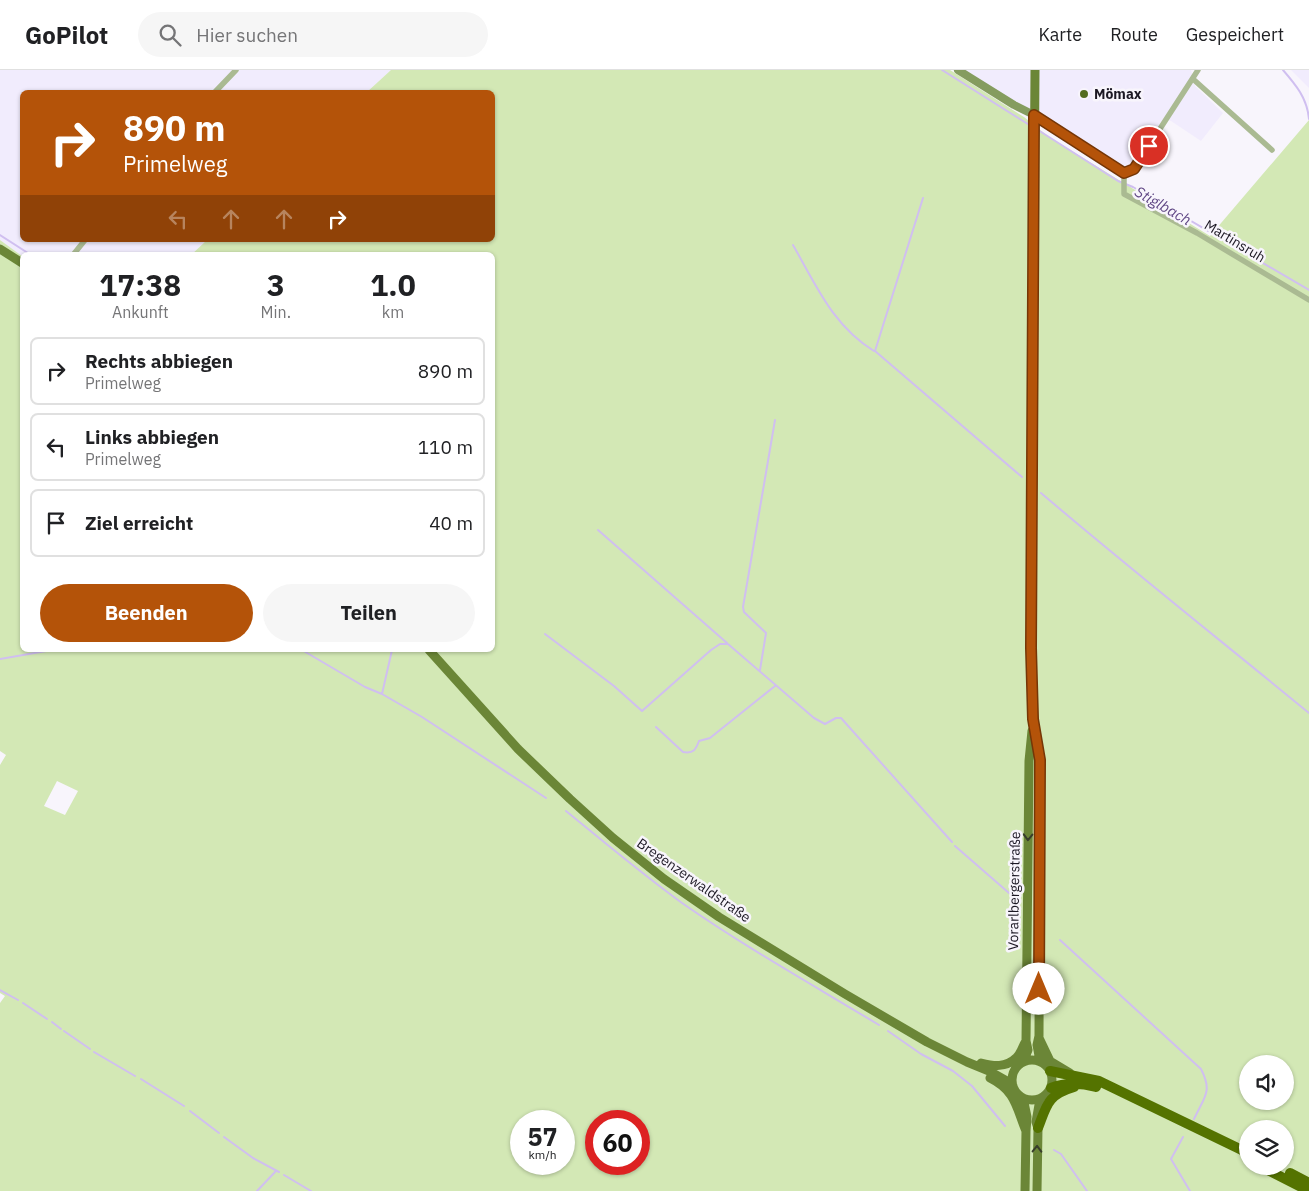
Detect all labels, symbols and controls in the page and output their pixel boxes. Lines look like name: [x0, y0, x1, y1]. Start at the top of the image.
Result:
search box: [138, 12, 488, 57]
text: GoPilot: [25, 19, 108, 51]
icon: search: [156, 21, 184, 49]
text: Hier suchen: [196, 23, 298, 47]
text: Karte: [1039, 23, 1082, 46]
text: Route: [1110, 23, 1158, 46]
text: Gespeichert: [1186, 23, 1284, 46]
place label: Mömax: [1094, 85, 1142, 103]
marker: Mömax: [1078, 88, 1090, 100]
text: 890 m: [123, 105, 226, 151]
icon: right: [40, 110, 105, 175]
pin: [1128, 125, 1170, 167]
icon: arrive: [1135, 132, 1163, 160]
text: Primelweg: [123, 149, 227, 178]
water label: Stiglbach: [1132, 182, 1195, 229]
icon: left: [164, 205, 192, 233]
icon: ahead: [217, 205, 245, 233]
icon: ahead: [270, 205, 298, 233]
icon: right: [323, 205, 351, 233]
street label: Martinsruh: [1201, 216, 1269, 266]
text: 17:38: [99, 265, 181, 304]
text: 3: [267, 265, 285, 304]
text: 1.0: [370, 265, 416, 304]
text: Ankunft: [112, 302, 169, 322]
text: Min.: [261, 302, 291, 322]
text: km: [382, 302, 404, 322]
text: Rechts abbiegen: [85, 349, 233, 373]
icon: right: [42, 357, 70, 385]
text: 890 m: [418, 359, 473, 383]
text: Primelweg: [85, 373, 161, 393]
text: Links abbiegen: [85, 425, 219, 449]
icon: left: [42, 433, 70, 461]
text: 110 m: [418, 435, 473, 459]
text: Primelweg: [85, 449, 161, 469]
icon: arrive: [42, 509, 70, 537]
text: Ziel erreicht: [85, 511, 193, 535]
text: 40 m: [429, 511, 473, 535]
button: Beenden: [40, 584, 253, 642]
button: Teilen: [263, 584, 475, 642]
street label: Vorarlbergerstraße: [1004, 831, 1024, 951]
street label: Bregenzerwaldstraße: [634, 834, 755, 926]
one-way arrow: [1023, 834, 1033, 841]
position arrow: [1012, 962, 1064, 1014]
map controls: [1239, 1055, 1294, 1175]
button: sound: [1239, 1055, 1294, 1110]
speed limit sign: 60: [585, 1110, 650, 1175]
text: 57: [527, 1120, 558, 1153]
button: layers: [1239, 1120, 1294, 1175]
one-way arrow: [1032, 1144, 1043, 1152]
text: km/h: [528, 1147, 557, 1162]

